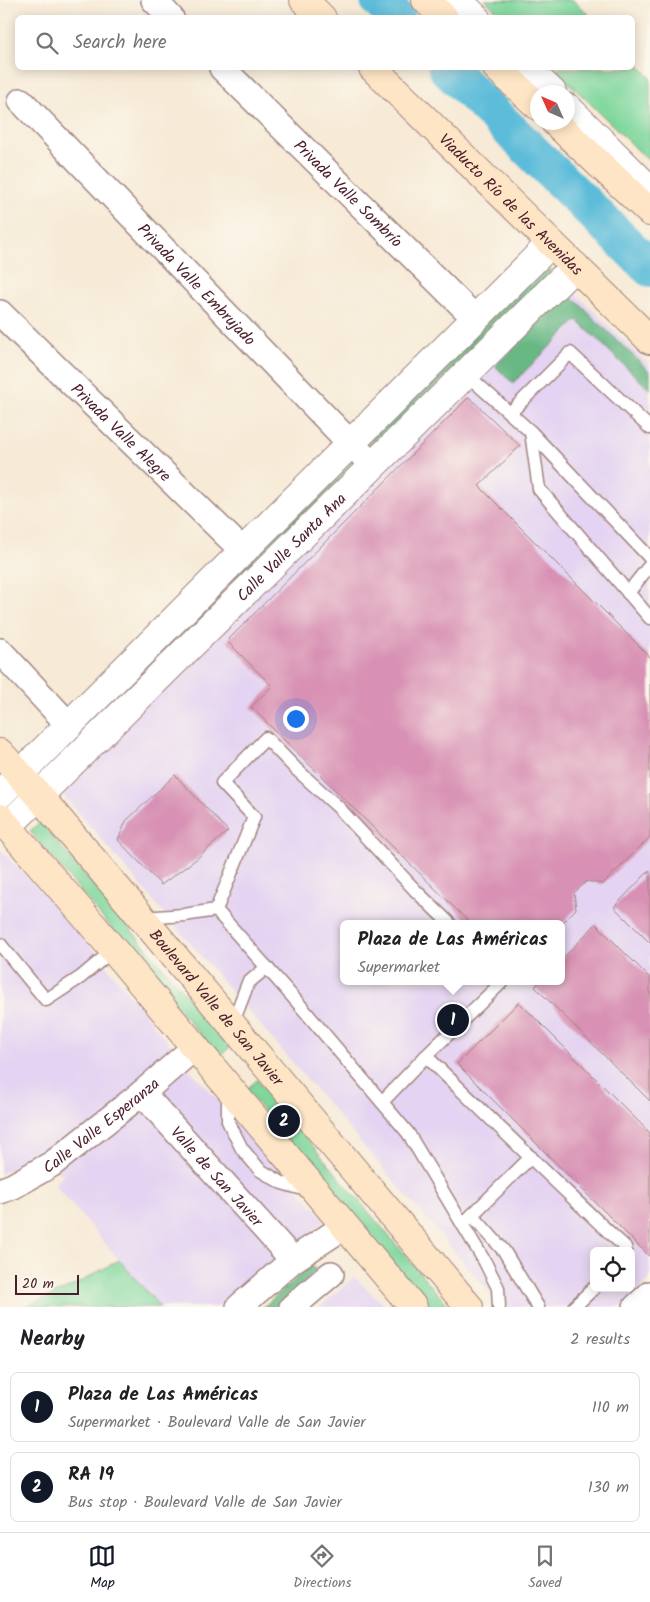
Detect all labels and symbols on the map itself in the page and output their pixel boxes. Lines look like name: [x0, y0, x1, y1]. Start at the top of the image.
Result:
north arrow: [530, 85, 575, 130]
street label: Viaducto Río de las Avenidas: [432, 128, 588, 282]
street label: Privada Valle Sombrío: [287, 134, 408, 254]
street label: Privada Valle Embrujado: [131, 218, 261, 352]
street label: Privada Valle Alegre: [64, 378, 176, 488]
street label: Calle Valle Santa Ana: [231, 487, 353, 608]
your location: [283, 706, 309, 732]
street label: Boulevard Valle de San Javier: [142, 924, 290, 1093]
pin: 1: [437, 1001, 469, 1039]
street label: Calle Valle Esperanza: [39, 1072, 166, 1181]
pin: 2: [268, 1102, 300, 1140]
street label: Valle de San Javier: [164, 1121, 269, 1234]
scale bar: [15, 1272, 79, 1295]

